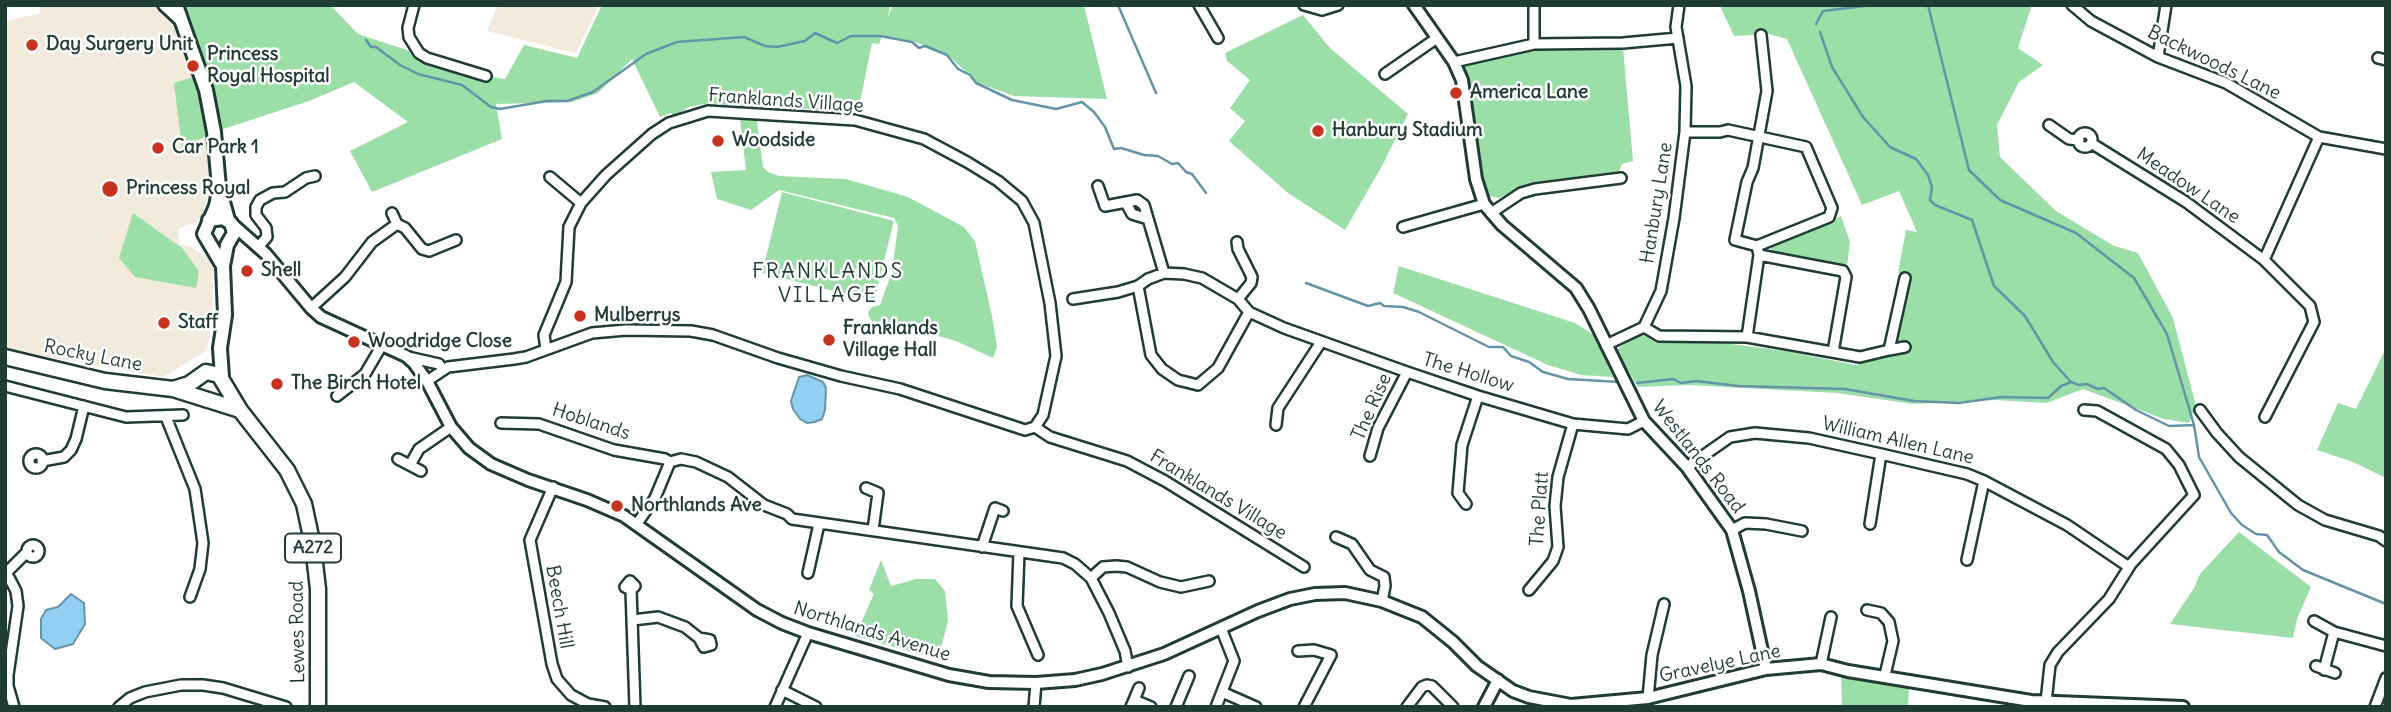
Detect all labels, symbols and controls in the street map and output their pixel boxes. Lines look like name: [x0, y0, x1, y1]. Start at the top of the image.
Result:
street label: Backwoods Lane: [2144, 21, 2284, 105]
place label: Day Surgery Unit: [46, 34, 193, 56]
marker: Day Surgery Unit: [24, 37, 40, 53]
place label: Princess Royal Hospital: [207, 44, 330, 88]
marker: Princess Royal Hospital: [185, 58, 201, 74]
place label: America Lane: [1470, 82, 1588, 104]
street label: Franklands Village: [708, 84, 864, 118]
marker: America Lane: [1448, 85, 1464, 101]
place label: Hanbury Stadium: [1332, 120, 1483, 142]
marker: Hanbury Stadium: [1310, 123, 1326, 139]
place label: Woodside: [732, 130, 815, 152]
marker: Woodside: [710, 133, 726, 149]
place label: Car Park 1: [172, 137, 259, 159]
marker: Car Park 1: [150, 140, 166, 156]
street label: Hanbury Lane: [1636, 141, 1678, 265]
street label: Meadow Lane: [2132, 143, 2244, 229]
place label: Princess Royal: [126, 178, 250, 200]
marker: Princess Royal: [100, 179, 120, 199]
district label: FRANKLANDS VILLAGE: [753, 259, 903, 309]
place label: Shell: [261, 260, 301, 282]
marker: Shell: [239, 263, 255, 279]
place label: Mulberrys: [594, 305, 680, 327]
marker: Mulberrys: [572, 308, 588, 324]
place label: Staff: [178, 312, 218, 334]
marker: Staff: [156, 315, 172, 331]
place label: Franklands Village Hall: [843, 318, 938, 362]
place label: Woodridge Close: [368, 331, 512, 353]
marker: Franklands Village Hall: [821, 332, 837, 348]
marker: Woodridge Close: [346, 334, 362, 350]
street label: Rocky Lane: [42, 335, 144, 377]
street label: The Hollow: [1420, 348, 1516, 398]
street label: The Rise: [1347, 370, 1397, 444]
place label: The Birch Hotel: [291, 373, 421, 395]
marker: The Birch Hotel: [269, 376, 285, 392]
street label: Westlands Road: [1647, 396, 1749, 518]
street label: Hoblands: [549, 399, 633, 445]
street label: William Allen Lane: [1820, 412, 1976, 470]
street label: Franklands Village: [1145, 445, 1291, 545]
street label: The Platt: [1526, 471, 1554, 547]
place label: Northlands Ave: [631, 495, 762, 517]
marker: Northlands Ave: [609, 498, 625, 514]
road number: A272: [285, 534, 341, 562]
street label: Beech Hill: [540, 563, 578, 651]
street label: Lewes Road: [286, 580, 310, 684]
street label: Northlands Avenue: [791, 597, 953, 667]
street label: Gravelye Lane: [1657, 640, 1783, 688]

